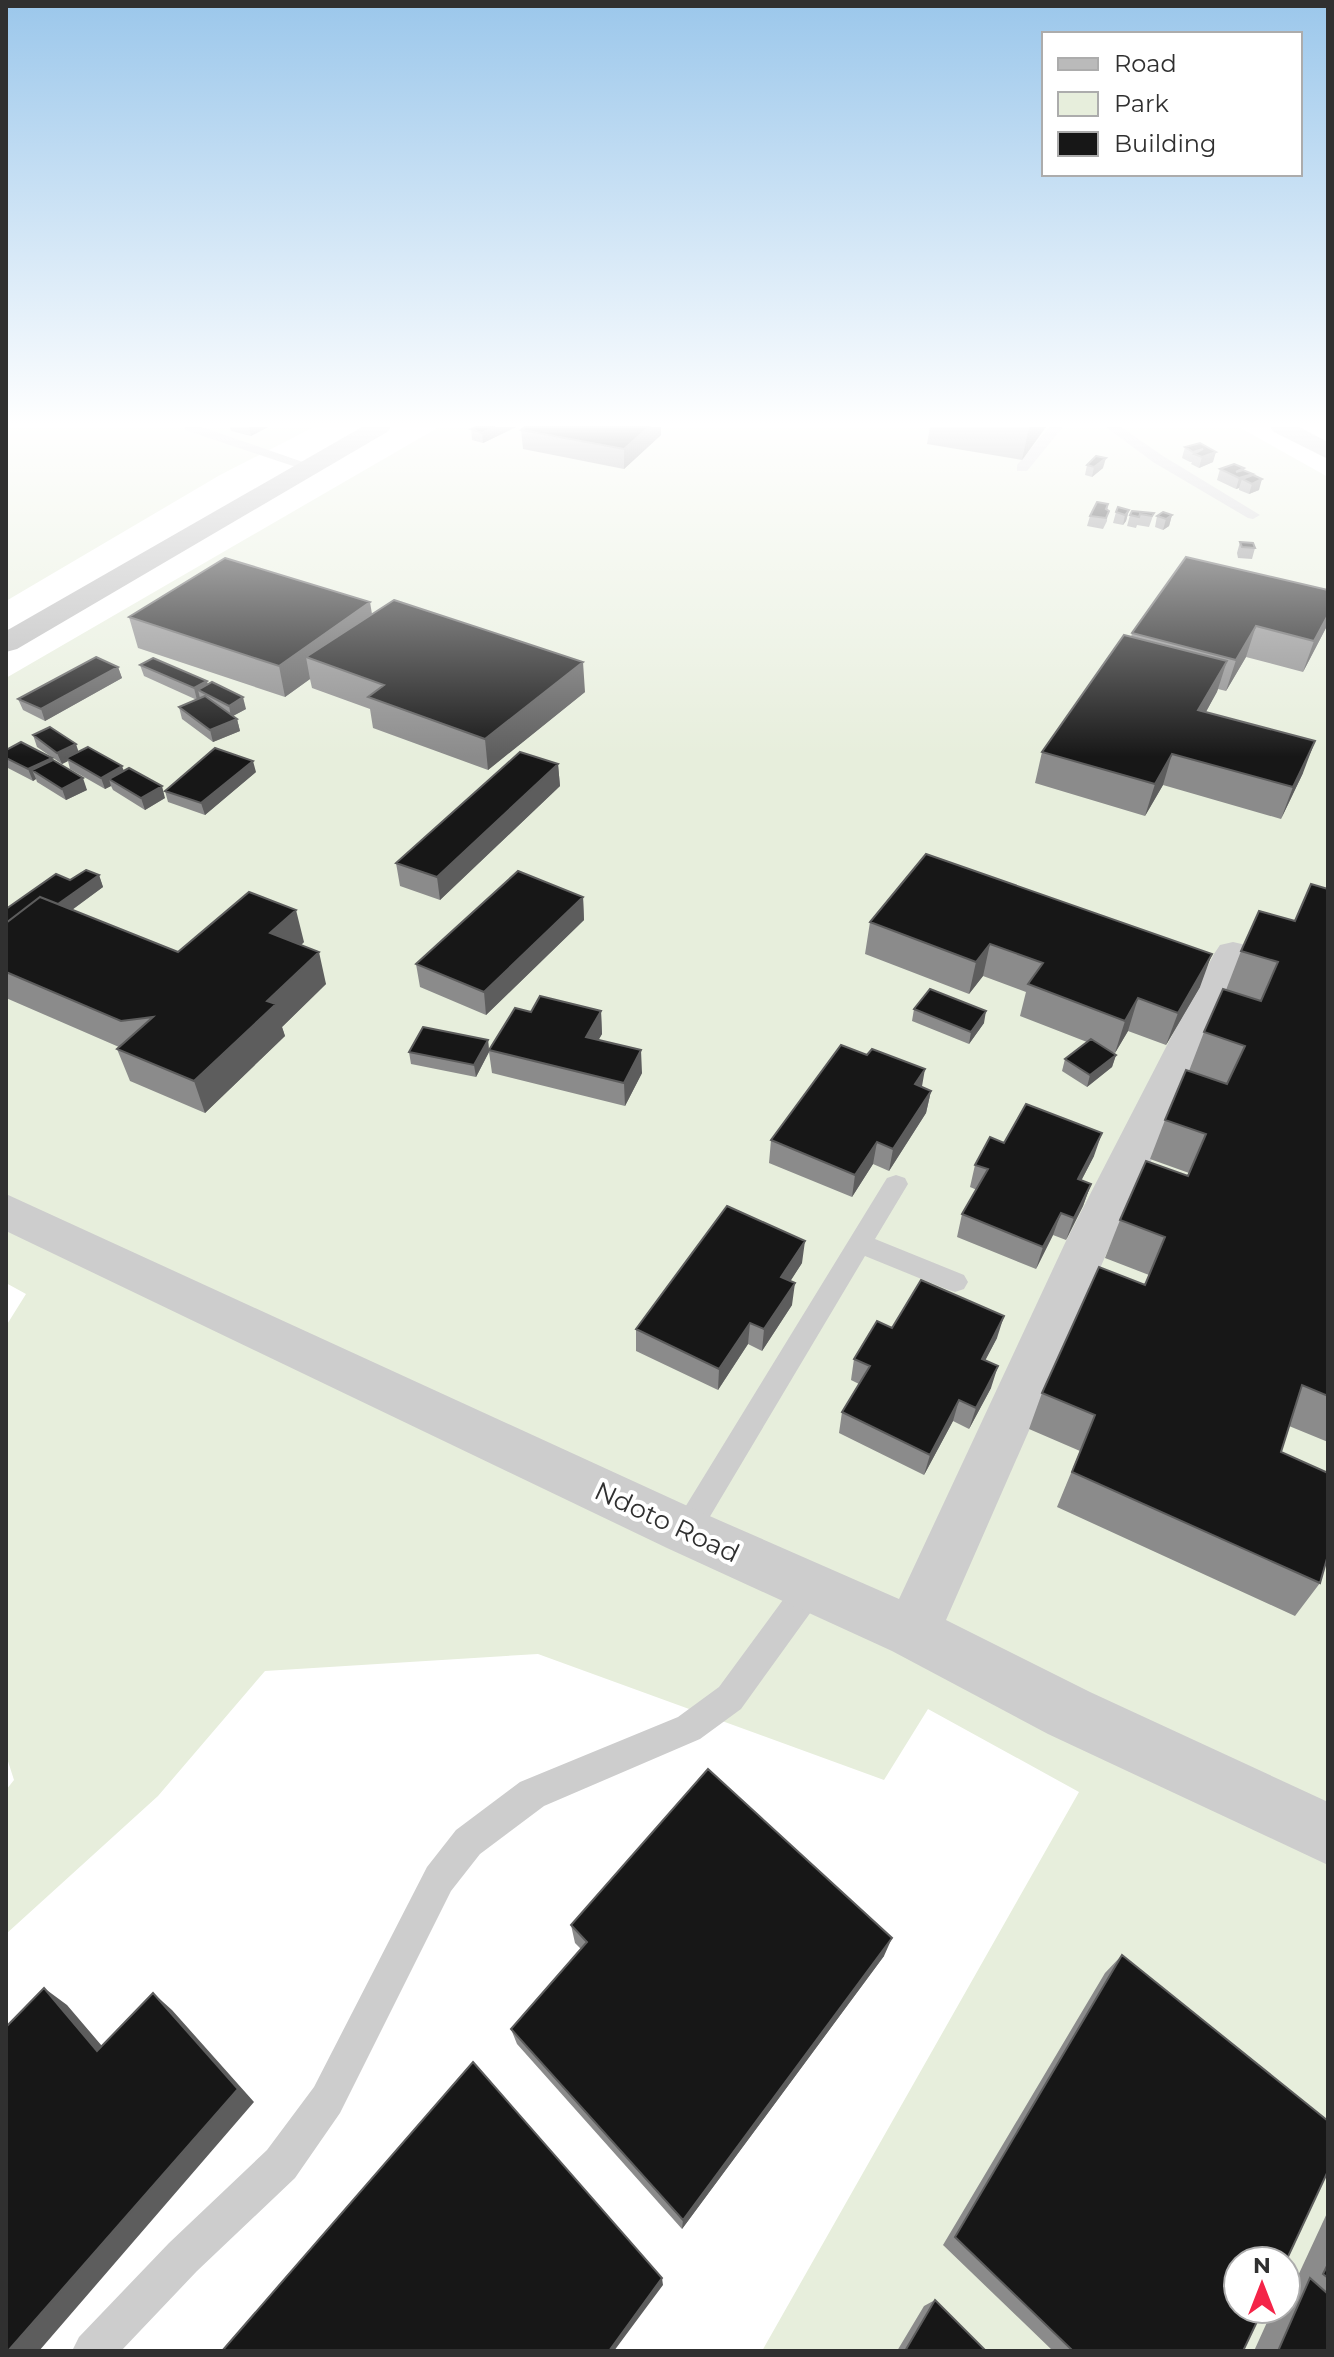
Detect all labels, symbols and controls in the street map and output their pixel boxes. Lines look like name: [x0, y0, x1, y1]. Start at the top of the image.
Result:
legend: [1042, 32, 1302, 176]
text: Road: [1114, 49, 1177, 78]
text: Park: [1114, 89, 1169, 118]
text: Building: [1114, 129, 1217, 158]
street label: Ndoto Road: [589, 1474, 745, 1570]
north arrow: [1222, 2245, 1302, 2325]
text: N: [1253, 2252, 1271, 2279]

